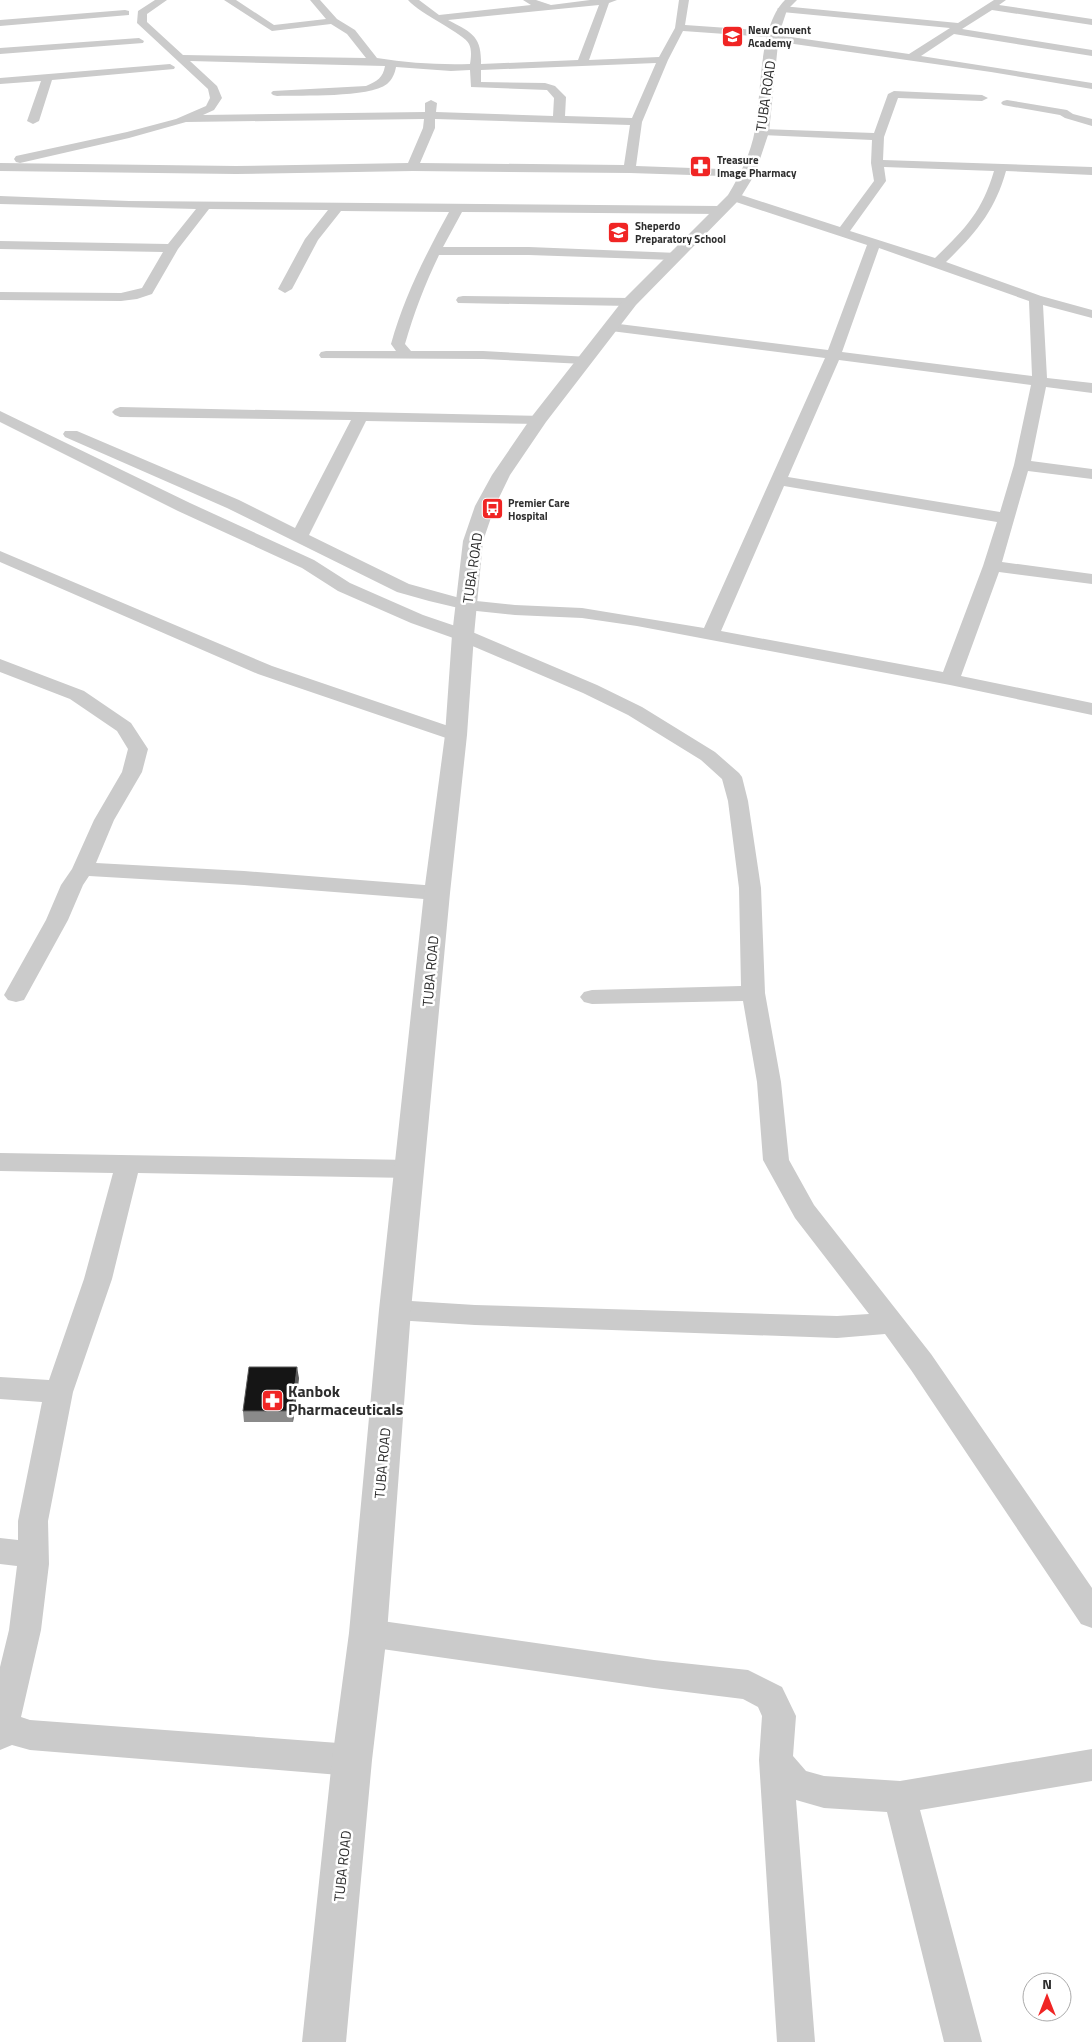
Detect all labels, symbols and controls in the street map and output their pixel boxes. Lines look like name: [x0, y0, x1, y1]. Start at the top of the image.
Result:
place label: New Convent Academy: [748, 22, 811, 51]
school or university icon: New Convent Academy: [720, 24, 744, 48]
street label: TUBA ROAD: [750, 59, 780, 133]
place label: Treasure Image Pharmacy: [717, 152, 797, 181]
pharmacy icon: Treasure Image Pharmacy: [689, 154, 713, 178]
place label: Sheperdo Preparatory School: [635, 218, 726, 247]
school or university icon: Sheperdo Preparatory School: [607, 220, 631, 244]
place label: Premier Care Hospital: [508, 495, 570, 524]
bus stop icon: Premier Care Hospital: [480, 497, 504, 521]
street label: TUBA ROAD: [457, 531, 487, 605]
street label: TUBA ROAD: [416, 935, 444, 1007]
place label: Kanbok Pharmaceuticals: [288, 1379, 403, 1421]
pharmacy icon: Kanbok Pharmaceuticals: [260, 1388, 284, 1412]
street label: TUBA ROAD: [368, 1427, 396, 1499]
street label: TUBA ROAD: [328, 1829, 356, 1903]
north arrow: [1022, 1972, 1072, 2022]
text: N: [1042, 1973, 1052, 1994]

